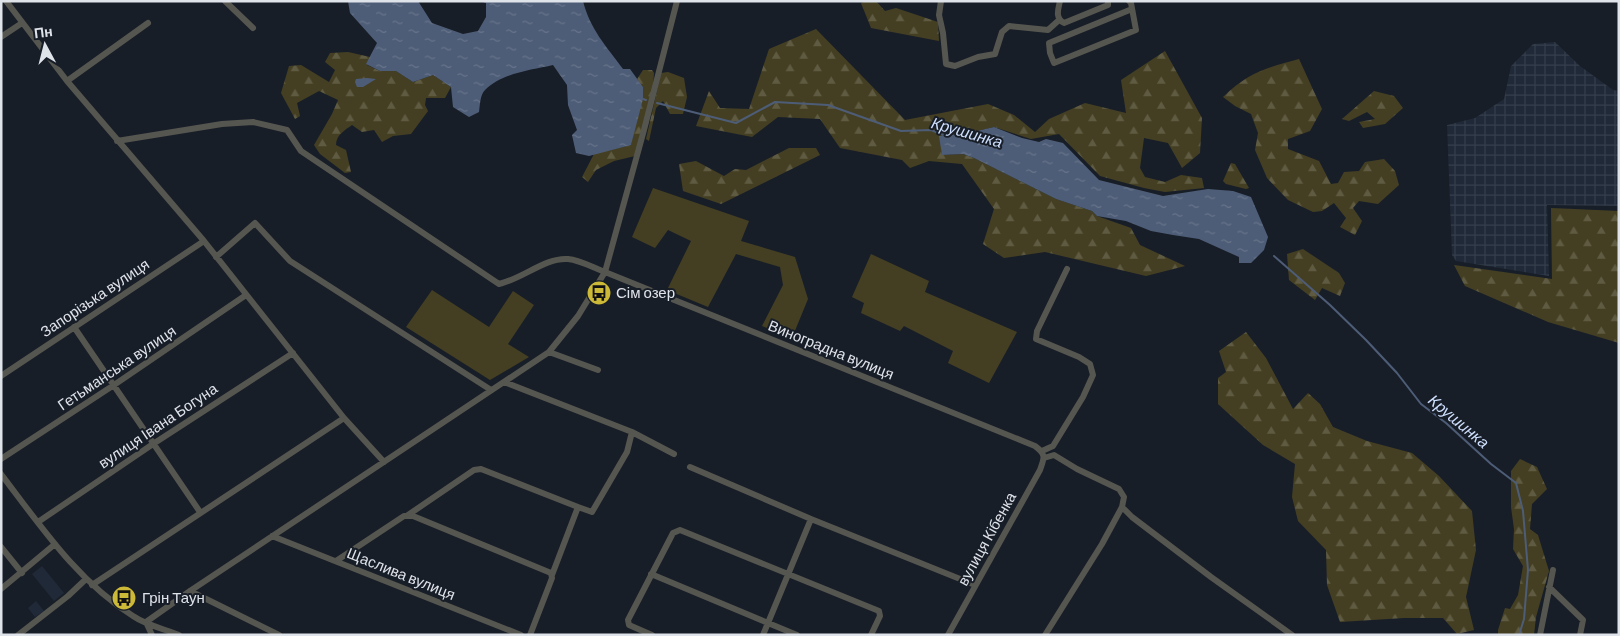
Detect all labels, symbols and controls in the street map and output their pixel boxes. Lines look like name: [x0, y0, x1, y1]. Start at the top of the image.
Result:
north arrow: [20, 20, 70, 70]
text: Пн: [33, 22, 54, 41]
water label: Крушинка: [929, 112, 1005, 151]
street label: Запорізька вулиця: [37, 254, 152, 340]
bus stop icon: Сім озер: [586, 280, 612, 306]
place label: Сім озер: [616, 283, 675, 301]
street label: Виноградна вулиця: [766, 316, 897, 383]
street label: Гетьманська вулиця: [54, 321, 179, 413]
street label: вулиця Івана Богуна: [95, 378, 221, 472]
water label: Крушинка: [1425, 390, 1494, 451]
street label: вулиця Кібенка: [953, 488, 1020, 588]
street label: Щаслива вулиця: [345, 543, 458, 603]
bus stop icon: Грін Таун: [111, 585, 137, 611]
place label: Грін Таун: [142, 588, 205, 606]

